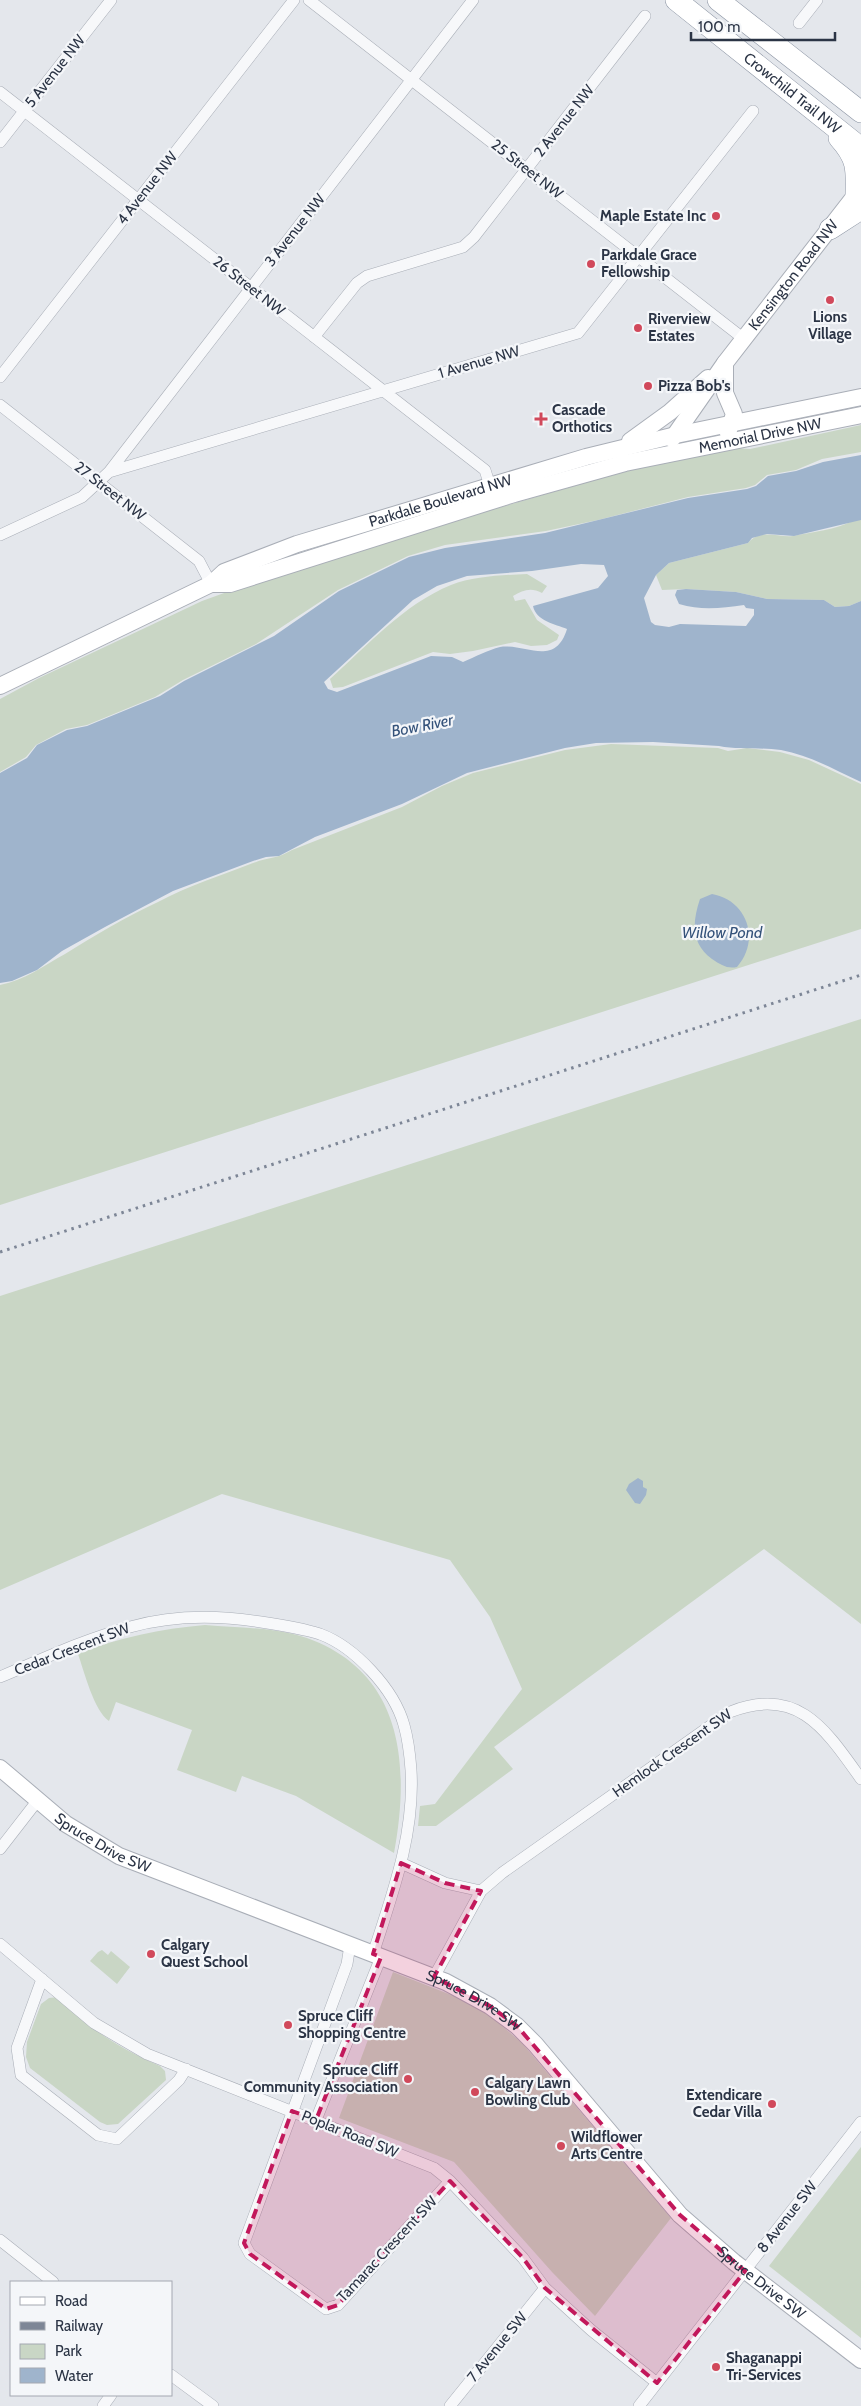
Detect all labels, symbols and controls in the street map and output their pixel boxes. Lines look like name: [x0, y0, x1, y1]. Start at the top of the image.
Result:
scale bar: [691, 10, 835, 42]
text: 100 m: [698, 18, 740, 36]
street label: 5 Avenue NW: [21, 30, 89, 111]
street label: Crowchild Trail NW: [740, 49, 845, 138]
street label: 2 Avenue NW: [530, 81, 598, 161]
street label: 25 Street NW: [488, 135, 567, 203]
street label: 4 Avenue NW: [113, 147, 182, 228]
street label: 3 Avenue NW: [261, 189, 329, 270]
place label: Maple Estate Inc: [600, 207, 706, 225]
marker: Maple Estate Inc: [710, 210, 722, 222]
street label: Kensington Road NW: [745, 216, 842, 334]
place label: Parkdale Grace Fellowship: [601, 246, 697, 281]
street label: 26 Street NW: [209, 252, 289, 320]
marker: Parkdale Grace Fellowship: [585, 258, 597, 270]
marker: Lions Village: [824, 294, 836, 306]
place label: Lions Village: [808, 308, 852, 343]
place label: Riverview Estates: [648, 310, 711, 345]
marker: Riverview Estates: [632, 322, 644, 334]
street label: 1 Avenue NW: [436, 342, 523, 382]
place label: Pizza Bob's: [658, 377, 731, 395]
marker: Pizza Bob's: [642, 380, 654, 392]
place label: Cascade Orthotics: [552, 401, 612, 436]
marker: Cascade Orthotics: [534, 412, 548, 426]
street label: Memorial Drive NW: [697, 414, 824, 457]
street label: 27 Street NW: [71, 458, 150, 525]
street label: Parkdale Boulevard NW: [367, 471, 515, 531]
water label: Bow River: [390, 710, 456, 741]
water label: Willow Pond: [682, 923, 763, 942]
street label: Cedar Crescent SW: [12, 1618, 133, 1679]
street label: Hemlock Crescent SW: [609, 1705, 736, 1801]
street label: Spruce Drive SW: [51, 1809, 154, 1877]
place label: Calgary Quest School: [161, 1936, 248, 1971]
marker: Calgary Quest School: [145, 1948, 157, 1960]
street label: Spruce Drive SW: [424, 1966, 525, 2036]
place label: Spruce Cliff Shopping Centre: [298, 2007, 406, 2042]
marker: Spruce Cliff Shopping Centre: [282, 2019, 294, 2031]
place label: Spruce Cliff Community Association: [244, 2061, 398, 2096]
marker: Spruce Cliff Community Association: [402, 2073, 414, 2085]
place label: Calgary Lawn Bowling Club: [485, 2074, 571, 2109]
marker: Calgary Lawn Bowling Club: [469, 2086, 481, 2098]
place label: Extendicare Cedar Villa: [686, 2086, 763, 2121]
marker: Extendicare Cedar Villa: [766, 2098, 778, 2110]
street label: Poplar Road SW: [299, 2106, 402, 2162]
place label: Wildflower Arts Centre: [571, 2128, 643, 2163]
marker: Wildflower Arts Centre: [555, 2140, 567, 2152]
street label: 8 Avenue SW: [753, 2177, 821, 2257]
street label: Tamarac Crescent SW: [333, 2192, 441, 2306]
street label: Spruce Drive SW: [713, 2242, 810, 2323]
legend: [10, 2281, 172, 2396]
text: Road: [55, 2292, 88, 2310]
street label: 7 Avenue SW: [463, 2308, 531, 2386]
text: Railway: [55, 2317, 104, 2335]
text: Park: [55, 2342, 82, 2360]
place label: Shaganappi Tri-Services: [726, 2349, 802, 2384]
marker: Shaganappi Tri-Services: [710, 2361, 722, 2373]
text: Water: [55, 2367, 93, 2385]

